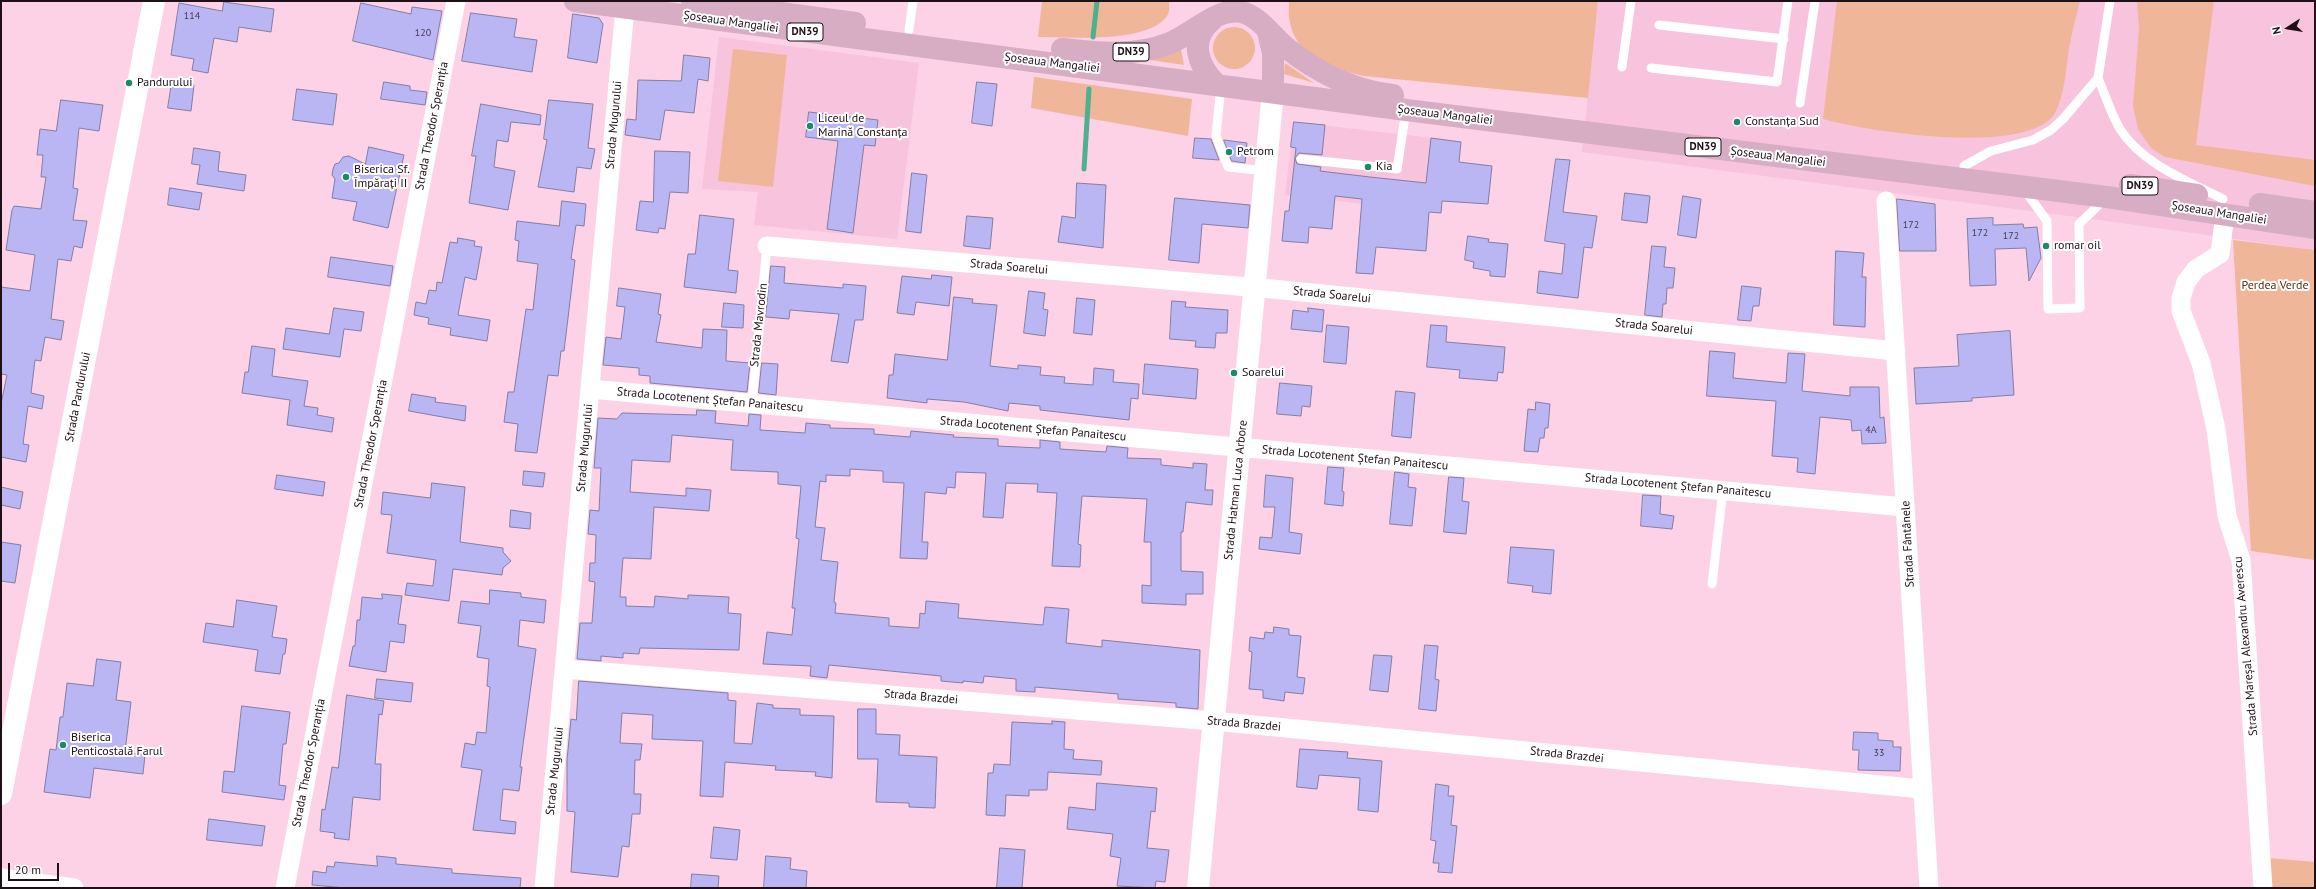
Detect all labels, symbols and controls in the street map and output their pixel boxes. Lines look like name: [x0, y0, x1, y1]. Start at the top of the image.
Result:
street label: Șoseaua Mangaliei: [682, 8, 780, 36]
north arrow: [2268, 8, 2308, 48]
house number: 114: [184, 10, 200, 22]
road number: DN39: [787, 23, 823, 41]
text: N: [2269, 26, 2284, 35]
house number: 120: [415, 27, 431, 39]
road number: DN39: [1113, 43, 1149, 61]
street label: Șoseaua Mangaliei: [1003, 50, 1101, 76]
street label: Strada Theodor Speranția: [412, 60, 452, 192]
place label: Pandurului: [137, 76, 192, 90]
marker: Pandurului: [124, 78, 134, 88]
street label: Strada Mugurului: [603, 80, 625, 170]
street label: Șoseaua Mangaliei: [1396, 102, 1494, 128]
place label: Liceul de Marină Constanța: [818, 112, 908, 140]
place label: Constanța Sud: [1745, 115, 1819, 129]
marker: Constanța Sud: [1732, 117, 1742, 127]
marker: Liceul de Marină Constanța: [805, 121, 815, 131]
road number: DN39: [1685, 138, 1721, 156]
street label: Șoseaua Mangaliei: [1729, 144, 1827, 170]
place label: Petrom: [1237, 145, 1274, 159]
marker: Petrom: [1224, 147, 1234, 157]
place label: Kia: [1376, 160, 1392, 174]
marker: Kia: [1363, 162, 1373, 172]
place label: Biserica Sf. Împărați II: [354, 163, 410, 191]
marker: Biserica Sf. Împărați II: [341, 172, 351, 182]
road number: DN39: [2122, 177, 2158, 195]
street label: Șoseaua Mangaliei: [2170, 198, 2268, 228]
house number: 172: [1903, 219, 1919, 231]
house number: 172: [1972, 227, 1988, 239]
house number: 172: [2003, 230, 2019, 242]
place label: romar oil: [2054, 239, 2101, 253]
marker: romar oil: [2041, 241, 2051, 251]
street label: Strada Soarelui: [969, 256, 1049, 278]
park label: Perdea Verde: [2241, 279, 2309, 293]
street label: Strada Mavrodin: [747, 282, 771, 368]
street label: Strada Soarelui: [1292, 284, 1372, 306]
street label: Strada Soarelui: [1614, 316, 1694, 338]
street label: Strada Pandurului: [62, 351, 94, 443]
place label: Soarelui: [1242, 366, 1284, 380]
marker: Soarelui: [1229, 368, 1239, 378]
street label: Strada Theodor Speranția: [351, 378, 391, 510]
street label: Strada Locotenent Ștefan Panaitescu: [616, 385, 804, 415]
street label: Strada Mugurului: [574, 403, 596, 493]
street label: Strada Locotenent Ștefan Panaitescu: [939, 414, 1127, 444]
street label: Strada Hatman Luca Arbore: [1221, 419, 1251, 561]
house number: 4A: [1865, 424, 1877, 436]
street label: Strada Locotenent Ștefan Panaitescu: [1261, 443, 1449, 473]
street label: Strada Locotenent Ștefan Panaitescu: [1584, 471, 1772, 501]
street label: Strada Fântânele: [1899, 500, 1917, 588]
street label: Strada Mareșal Alexandru Averescu: [2231, 556, 2261, 736]
street label: Strada Brazdei: [883, 687, 959, 707]
street label: Strada Theodor Speranția: [289, 697, 329, 829]
street label: Strada Brazdei: [1206, 714, 1282, 734]
street label: Strada Mugurului: [543, 726, 567, 816]
place label: Biserica Penticostală Farul: [71, 731, 163, 759]
marker: Biserica Penticostală Farul: [58, 740, 68, 750]
street label: Strada Brazdei: [1529, 744, 1605, 766]
house number: 33: [1874, 747, 1884, 759]
scale bar: [10, 855, 61, 881]
text: 20 m: [15, 862, 41, 877]

